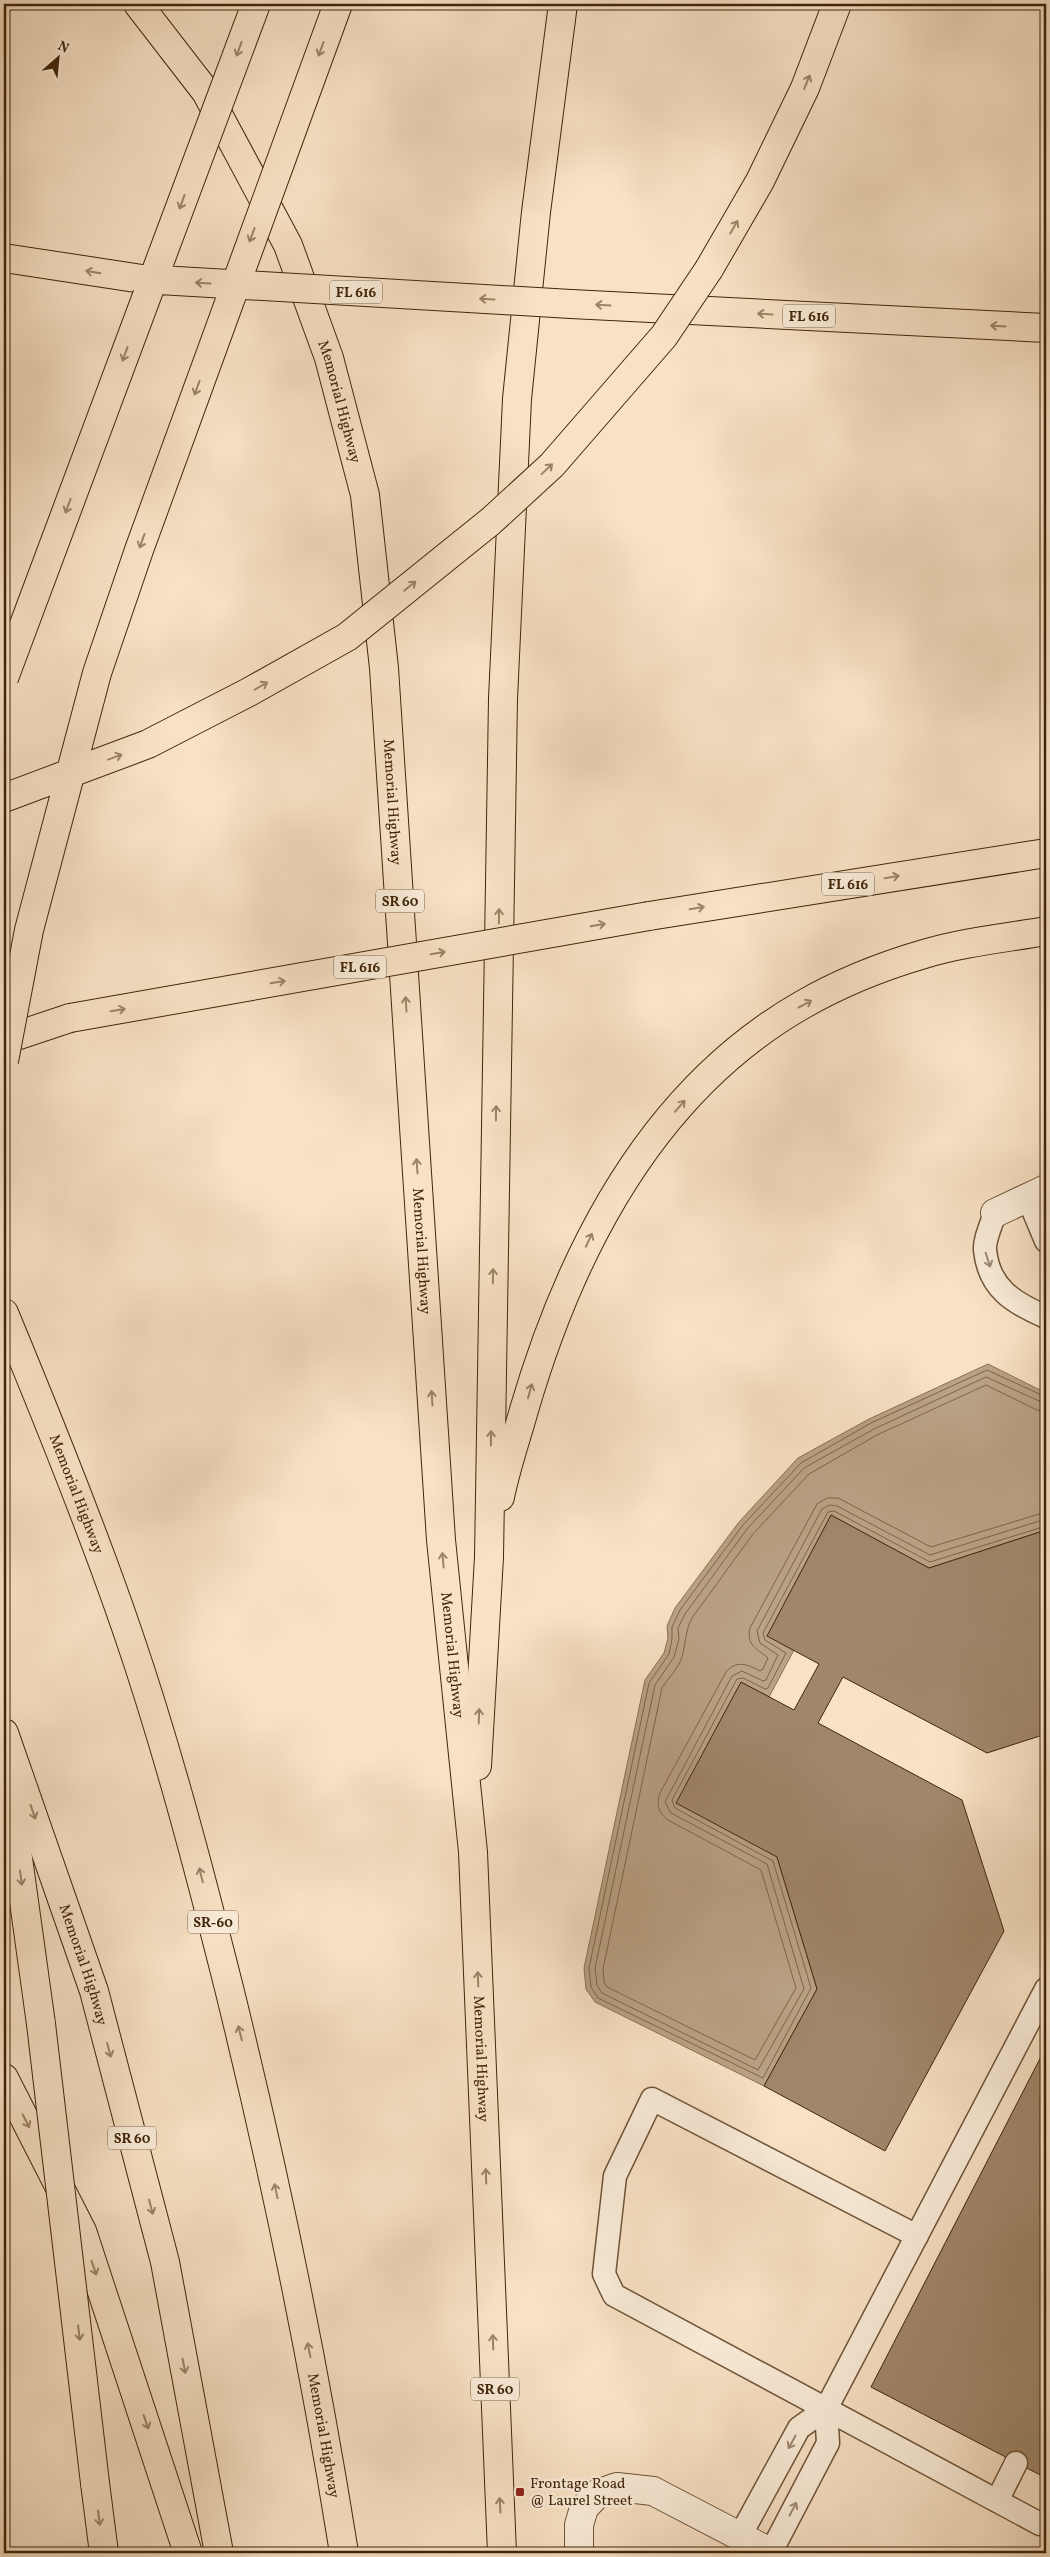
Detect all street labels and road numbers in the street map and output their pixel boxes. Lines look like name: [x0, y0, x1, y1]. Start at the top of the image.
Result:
road number: FL 616: [330, 280, 382, 304]
road number: FL 616: [783, 304, 835, 328]
street label: Memorial Highway: [311, 338, 365, 466]
street label: Memorial Highway: [377, 738, 406, 866]
road number: FL 616: [822, 872, 874, 896]
road number: SR 60: [376, 889, 424, 912]
road number: FL 616: [334, 956, 386, 979]
street label: Memorial Highway: [406, 1187, 435, 1315]
street label: Memorial Highway: [43, 1432, 108, 1557]
street label: Memorial Highway: [434, 1591, 468, 1719]
street label: Memorial Highway: [53, 1902, 112, 2028]
road number: SR-60: [188, 1910, 238, 1934]
street label: Memorial Highway: [467, 1995, 493, 2122]
road number: SR 60: [108, 2126, 156, 2150]
street label: Memorial Highway: [301, 2372, 344, 2500]
road number: SR 60: [471, 2378, 519, 2400]

